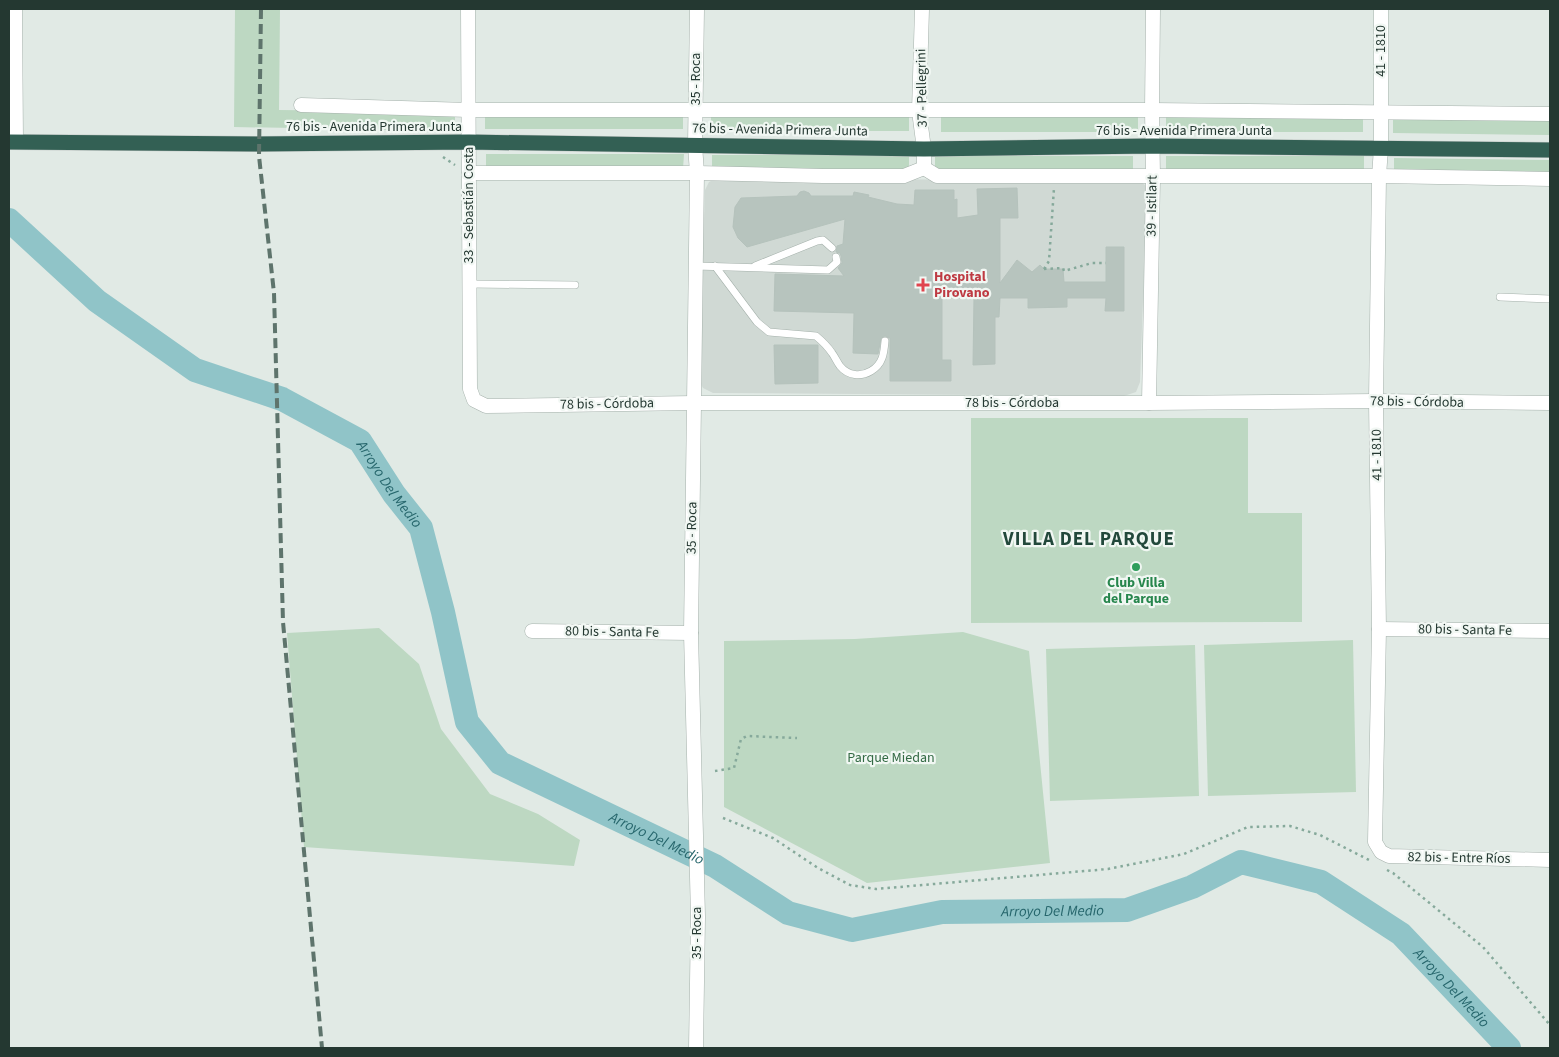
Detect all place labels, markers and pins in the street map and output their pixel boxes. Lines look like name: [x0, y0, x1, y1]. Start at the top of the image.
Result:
place label: Hospital Pirovano: [934, 267, 990, 303]
marker: Hospital Pirovano: [916, 278, 930, 292]
marker: Club Villa del Parque: [1130, 561, 1142, 573]
place label: Club Villa del Parque: [1103, 573, 1169, 609]

